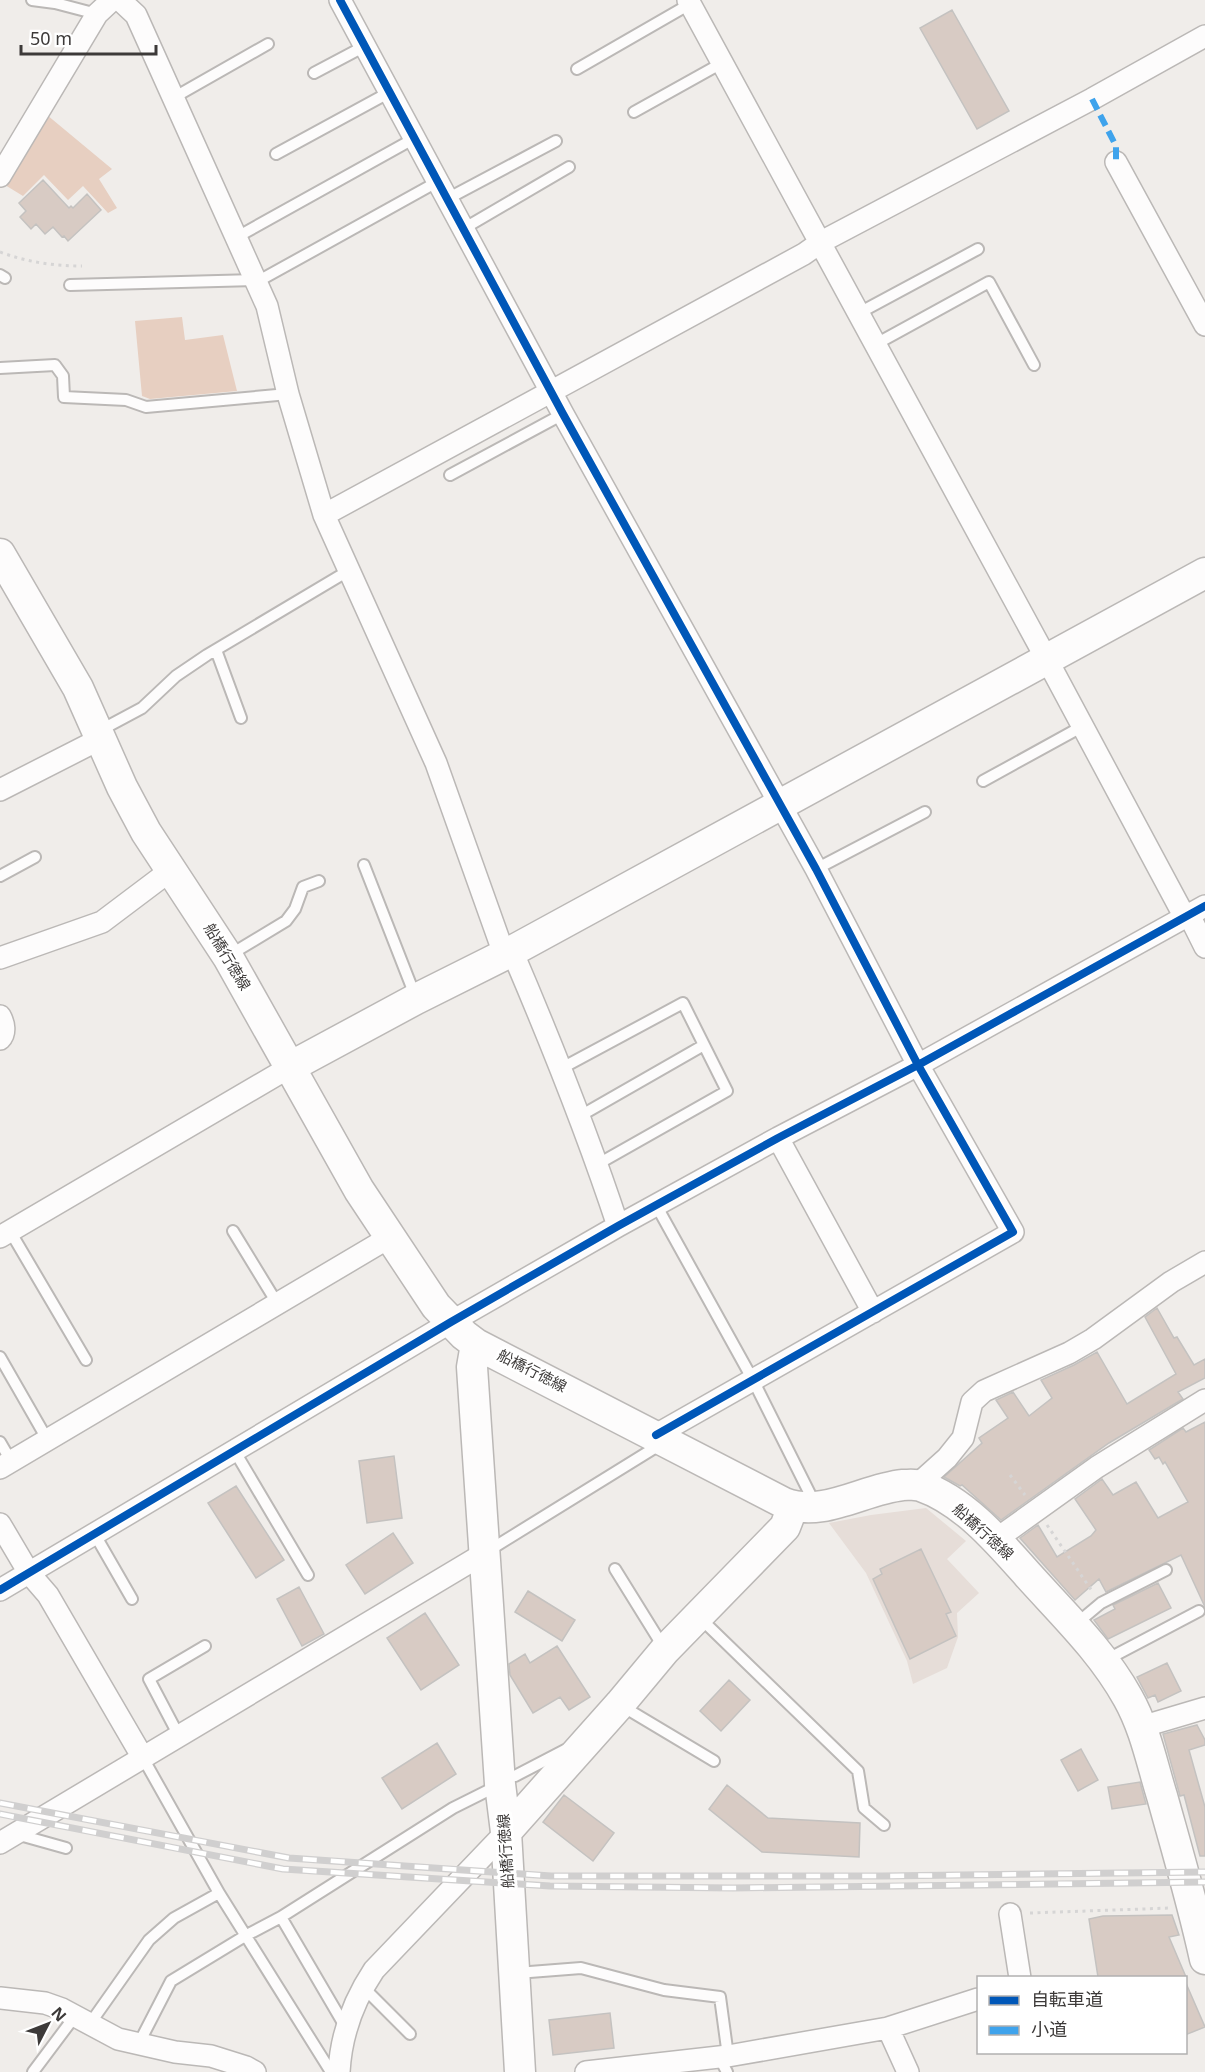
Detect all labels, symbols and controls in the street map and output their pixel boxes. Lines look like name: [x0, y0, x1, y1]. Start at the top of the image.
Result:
scale bar: [21, 18, 156, 56]
text: 50 m: [30, 26, 72, 50]
street label: 船橋行徳線: [200, 919, 256, 994]
street label: 船橋行徳線: [494, 1344, 570, 1396]
street label: 船橋行徳線: [949, 1499, 1018, 1564]
street label: 船橋行徳線: [492, 1813, 518, 1889]
legend: [977, 1976, 1187, 2054]
text: 自転車道: [1031, 1987, 1103, 2011]
north arrow: [18, 1994, 78, 2054]
text: N: [47, 2002, 72, 2026]
text: 小道: [1031, 2017, 1067, 2041]

